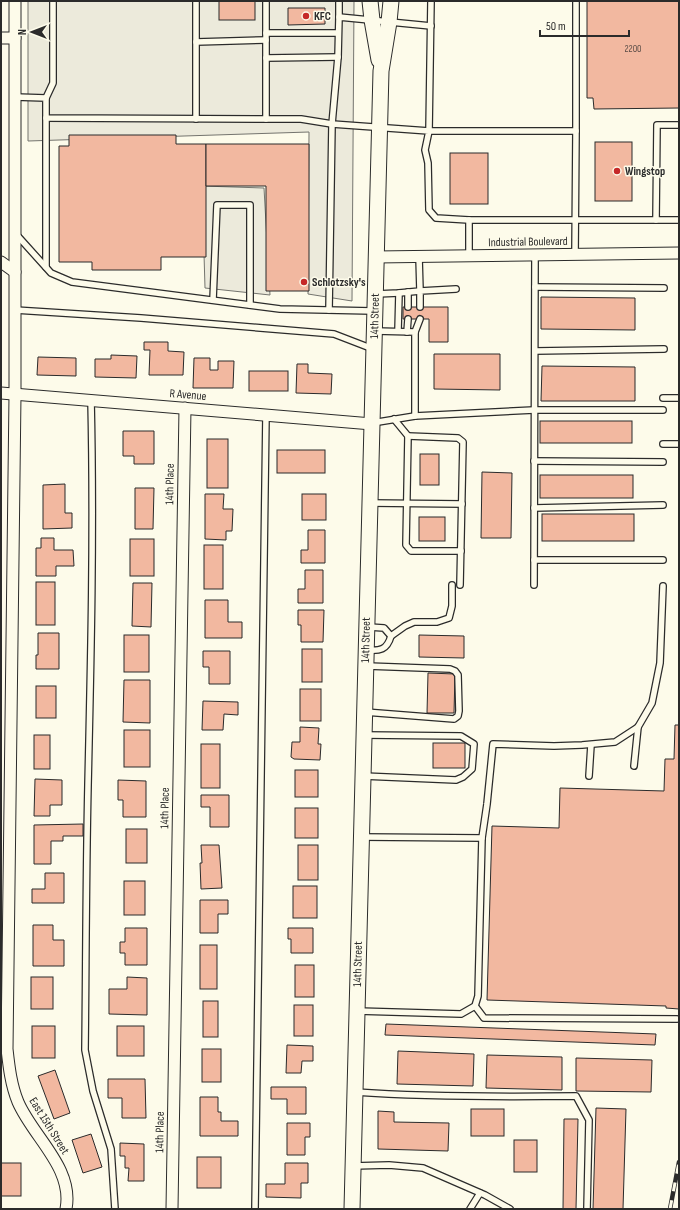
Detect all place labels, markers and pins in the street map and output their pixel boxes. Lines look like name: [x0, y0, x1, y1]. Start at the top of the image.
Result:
place label: KFC: [314, 9, 331, 24]
marker: KFC: [301, 11, 311, 21]
place label: Wingstop: [625, 164, 665, 179]
marker: Wingstop: [612, 166, 622, 176]
place label: Schlotzsky's: [312, 275, 366, 290]
marker: Schlotzsky's: [299, 277, 309, 287]

